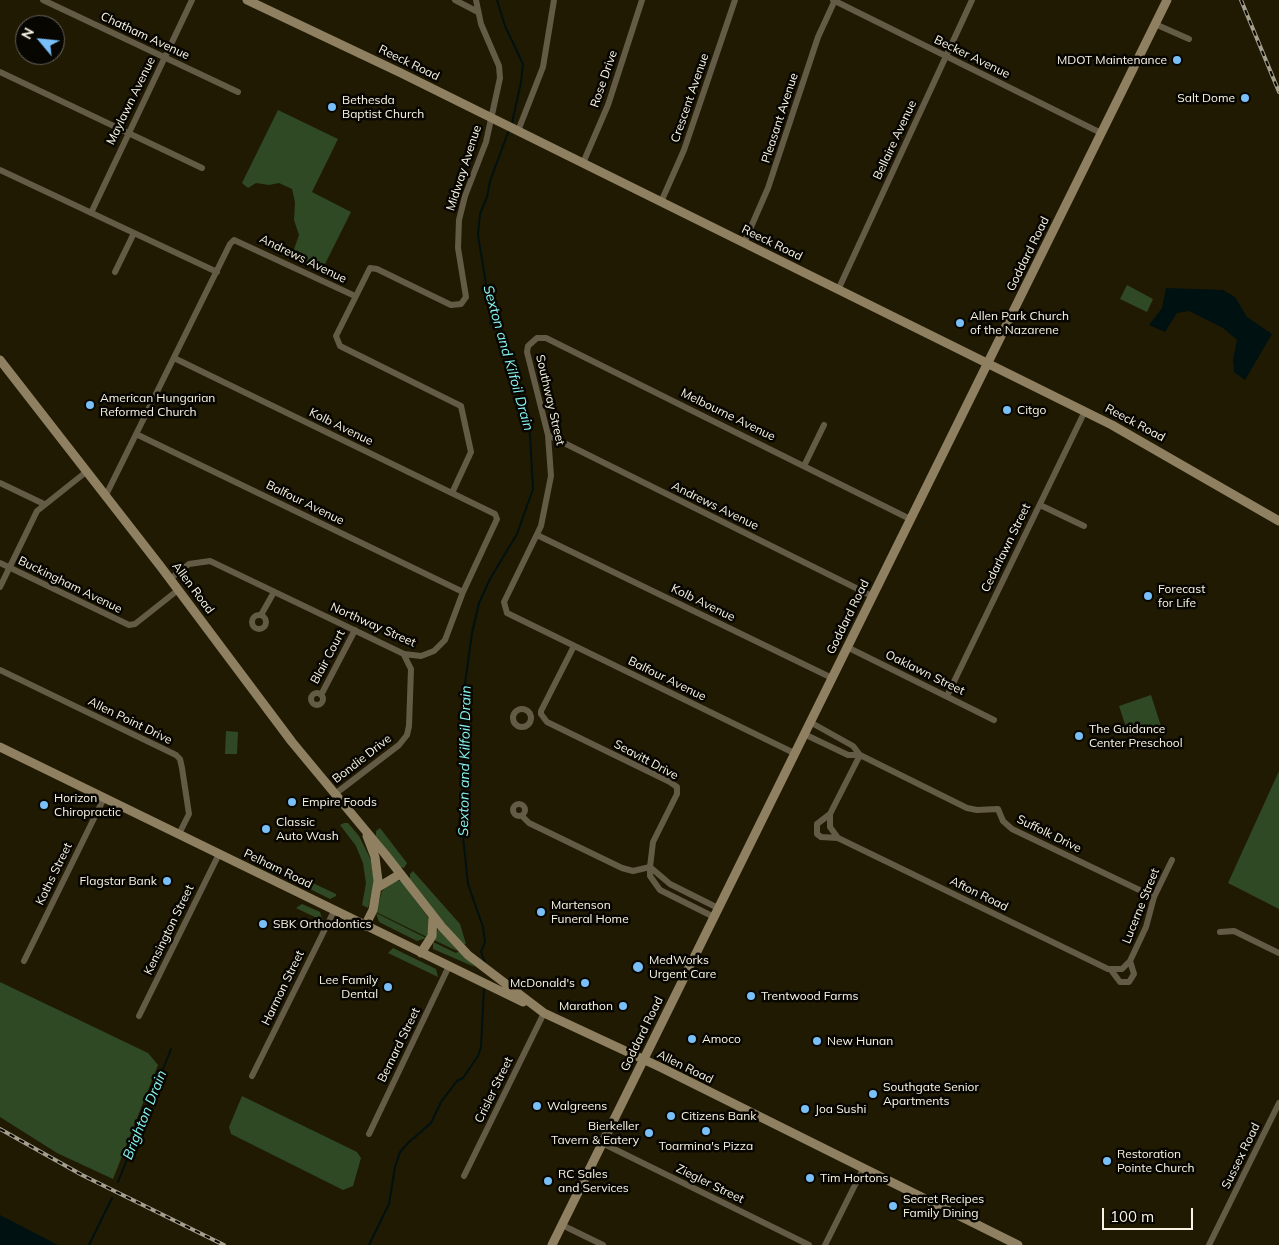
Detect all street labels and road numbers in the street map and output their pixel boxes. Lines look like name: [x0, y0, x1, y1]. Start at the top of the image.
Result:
street label: Chatham Avenue: [98, 9, 192, 63]
street label: Becker Avenue: [932, 32, 1012, 82]
street label: Reeck Road: [376, 42, 442, 84]
street label: Rose Drive: [587, 48, 621, 110]
street label: Crescent Avenue: [668, 51, 712, 145]
street label: Maylawn Avenue: [103, 55, 159, 147]
street label: Pleasant Avenue: [759, 71, 801, 165]
street label: Bellaire Avenue: [870, 98, 920, 182]
street label: Midway Avenue: [443, 123, 485, 213]
street label: Goddard Road: [1004, 214, 1052, 294]
street label: Reeck Road: [739, 222, 805, 264]
street label: Andrews Avenue: [257, 232, 349, 286]
street label: Southway Street: [533, 353, 567, 447]
street label: Melbourne Avenue: [678, 386, 778, 444]
street label: Reeck Road: [1103, 401, 1167, 445]
street label: Kolb Avenue: [307, 405, 375, 449]
street label: Balfour Avenue: [264, 478, 346, 528]
street label: Andrews Avenue: [669, 479, 761, 533]
street label: Cedarlawn Street: [978, 501, 1034, 595]
street label: Buckingham Avenue: [16, 554, 124, 616]
street label: Allen Road: [169, 559, 217, 617]
street label: Goddard Road: [824, 577, 872, 657]
street label: Kolb Avenue: [669, 581, 737, 625]
street label: Northway Street: [328, 600, 418, 650]
street label: Blair Court: [308, 628, 348, 686]
street label: Oaklawn Street: [883, 648, 967, 698]
street label: Balfour Avenue: [626, 654, 708, 704]
street label: Allen Point Drive: [86, 694, 174, 748]
street label: Bondie Drive: [330, 732, 394, 786]
street label: Seavitt Drive: [611, 737, 681, 783]
street label: Suffolk Drive: [1014, 812, 1084, 856]
street label: Koths Street: [33, 840, 75, 908]
street label: Pelham Road: [241, 846, 315, 892]
street label: Lucerne Street: [1119, 866, 1163, 946]
street label: Afton Road: [947, 874, 1011, 914]
street label: Kensington Street: [141, 883, 197, 977]
street label: Harmon Street: [259, 948, 307, 1028]
street label: Goddard Road: [618, 994, 666, 1074]
street label: Bernard Street: [375, 1005, 423, 1085]
street label: Allen Road: [655, 1047, 715, 1087]
street label: Crisler Street: [472, 1055, 516, 1125]
street label: Sussex Road: [1219, 1121, 1263, 1191]
street label: Ziegler Street: [674, 1161, 746, 1207]

